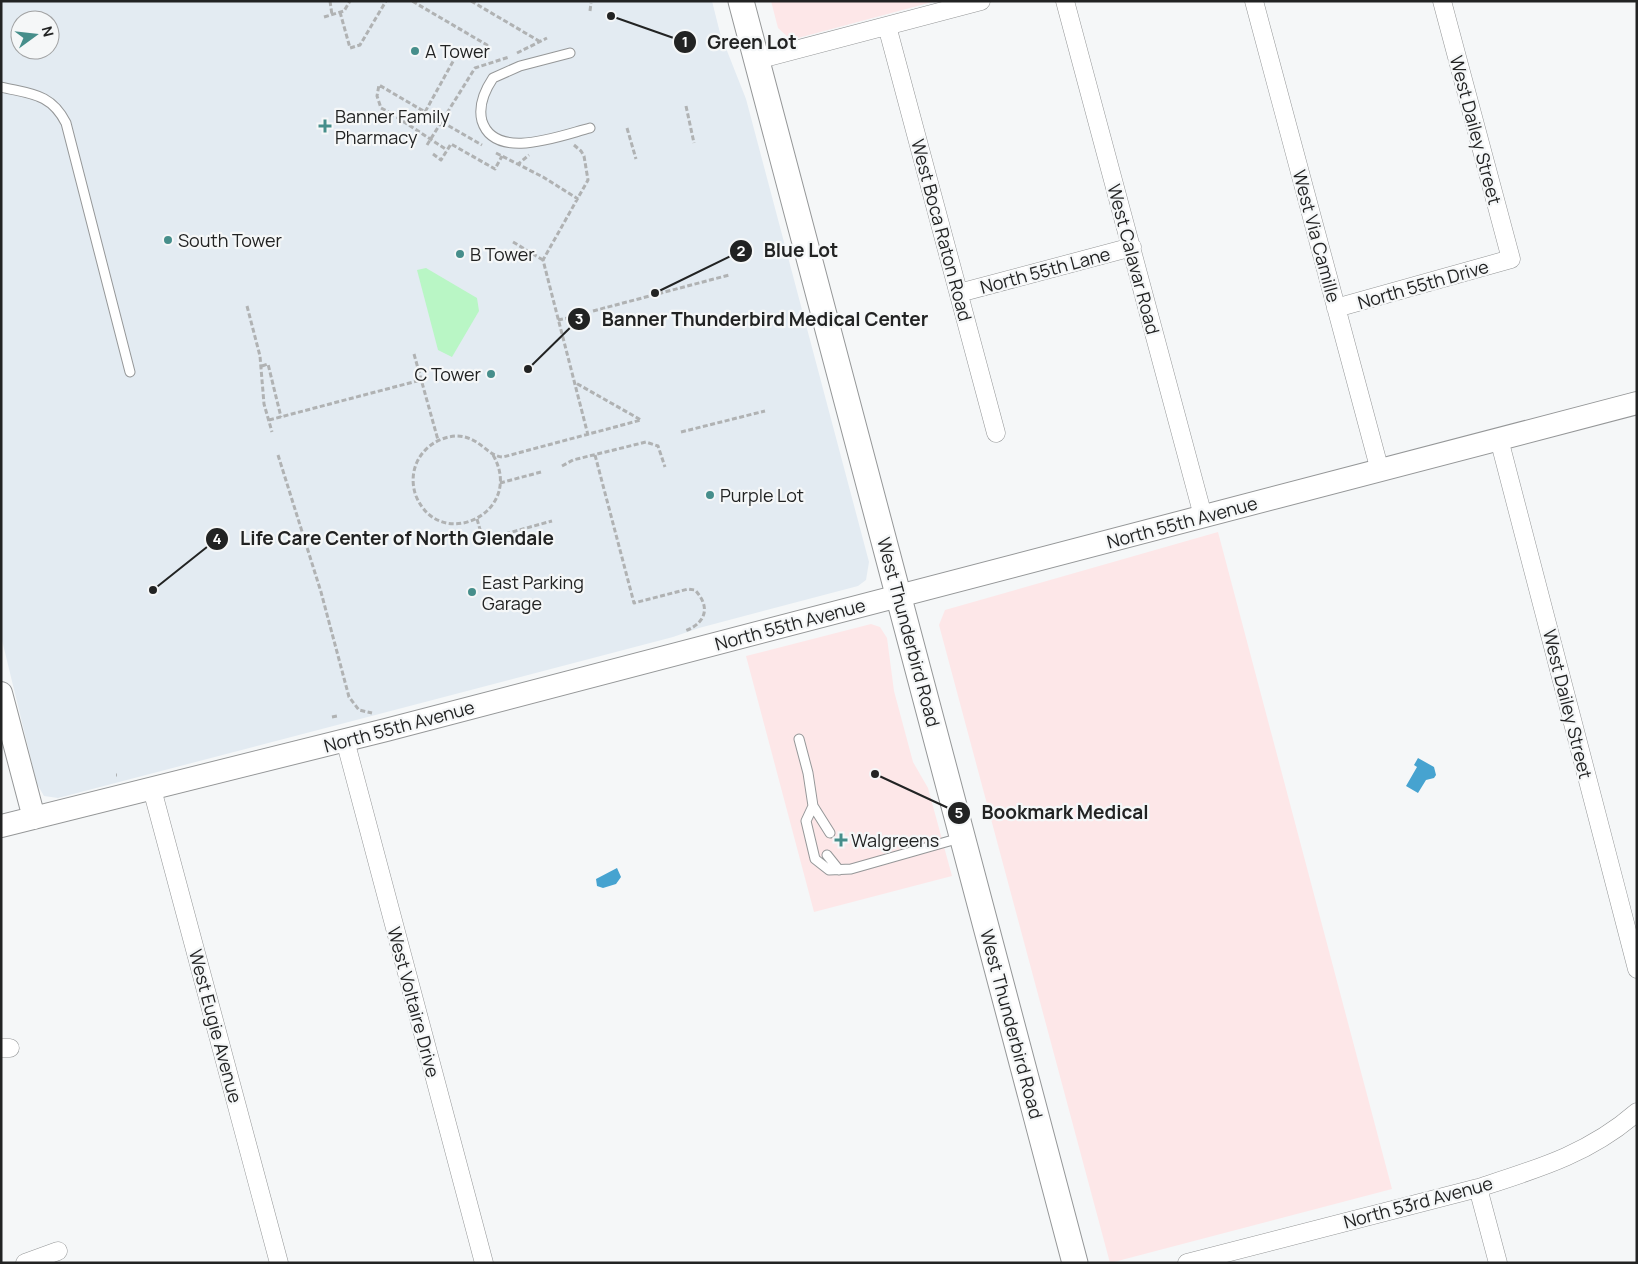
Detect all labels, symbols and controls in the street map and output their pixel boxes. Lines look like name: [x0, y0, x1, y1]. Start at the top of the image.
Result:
north arrow: [10, 10, 60, 60]
text: N: [38, 24, 59, 39]
callout: Green Lot: [672, 25, 807, 59]
text: Green Lot: [707, 29, 797, 55]
text: 1: [682, 31, 688, 52]
place label: A Tower: [425, 39, 491, 63]
marker: A Tower: [409, 45, 421, 57]
street label: West Dailey Street: [1445, 53, 1507, 207]
place label: Banner Family Pharmacy: [335, 104, 450, 149]
marker: Banner Family Pharmacy: [319, 120, 331, 132]
street label: West Boca Raton Road: [906, 136, 978, 324]
street label: West Via Camille: [1288, 167, 1346, 305]
street label: West Calavar Road: [1102, 181, 1166, 337]
place label: South Tower: [178, 228, 282, 252]
marker: South Tower: [162, 234, 174, 246]
callout: Blue Lot: [728, 234, 848, 268]
text: Blue Lot: [764, 237, 838, 263]
text: 2: [737, 240, 746, 261]
street label: North 55th Lane: [977, 241, 1113, 299]
place label: B Tower: [470, 242, 535, 266]
marker: B Tower: [454, 248, 466, 260]
street label: North 55th Drive: [1355, 254, 1491, 314]
callout: Banner Thunderbird Medical Center: [567, 302, 938, 336]
text: Banner Thunderbird Medical Center: [602, 306, 929, 332]
text: 3: [575, 308, 583, 329]
place label: C Tower: [414, 362, 482, 386]
marker: C Tower: [485, 368, 497, 380]
place label: Purple Lot: [720, 483, 804, 507]
marker: Purple Lot: [704, 489, 716, 501]
street label: North 55th Avenue: [1104, 490, 1260, 554]
callout: Life Care Center of North Glendale: [205, 522, 564, 556]
text: Life Care Center of North Glendale: [240, 525, 554, 551]
text: 4: [212, 528, 222, 549]
street label: West Thunderbird Road: [872, 535, 946, 729]
place label: East Parking Garage: [482, 570, 584, 615]
marker: East Parking Garage: [466, 586, 478, 598]
street label: North 55th Avenue: [712, 592, 868, 656]
street label: West Dailey Street: [1538, 627, 1598, 781]
street label: North 55th Avenue: [321, 694, 477, 758]
callout: Bookmark Medical: [947, 796, 1159, 830]
text: Bookmark Medical: [981, 799, 1149, 825]
text: 5: [955, 802, 964, 823]
place label: Walgreens: [851, 828, 939, 852]
marker: Walgreens: [835, 834, 847, 846]
street label: West Voltaire Drive: [382, 924, 446, 1080]
street label: West Thunderbird Road: [975, 927, 1049, 1121]
street label: West Eugie Avenue: [184, 947, 248, 1105]
street label: North 53rd Avenue: [1341, 1171, 1495, 1233]

